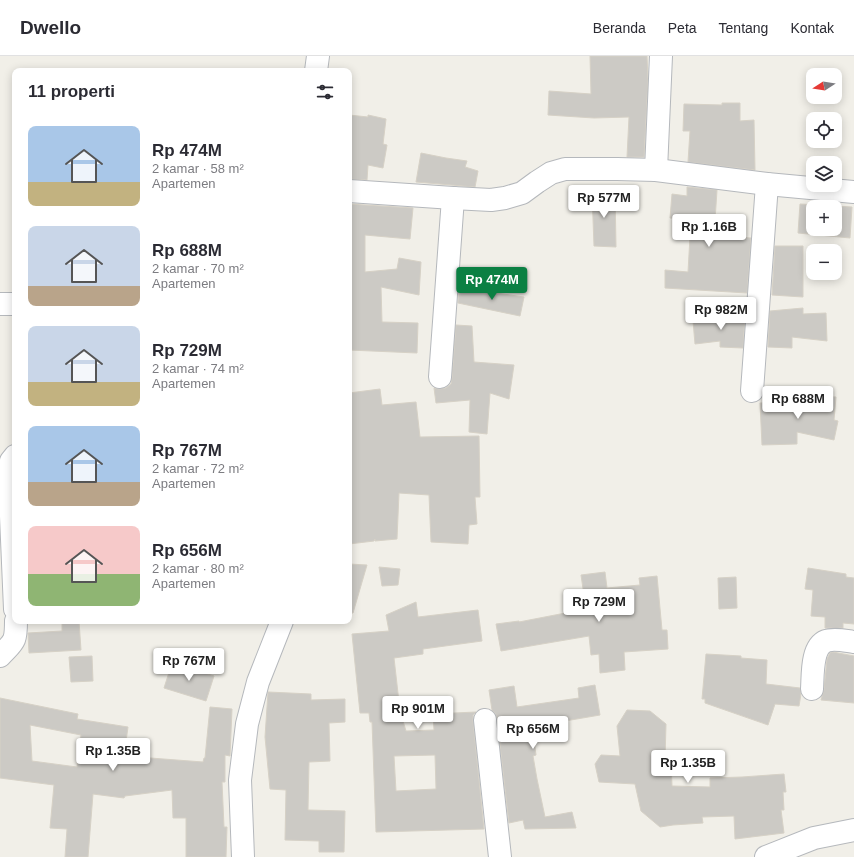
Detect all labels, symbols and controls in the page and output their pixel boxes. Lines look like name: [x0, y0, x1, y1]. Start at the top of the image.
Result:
text: Dwello: [20, 17, 81, 38]
text: Beranda: [593, 20, 646, 36]
text: Peta: [668, 20, 697, 36]
text: Tentang: [719, 20, 768, 36]
text: Kontak: [790, 20, 834, 36]
north arrow: [806, 68, 842, 104]
map controls: [806, 68, 842, 280]
icon: filters: [314, 81, 336, 103]
text: 11 properti: [28, 82, 115, 101]
button: locate: [806, 112, 842, 148]
text: Rp 474M: [152, 141, 222, 160]
icon: home: [60, 142, 108, 190]
button: layers: [806, 156, 842, 192]
text: 2 kamar · 58 m²: [152, 161, 244, 176]
text: Apartemen: [152, 176, 216, 191]
pin: Rp 577M: [567, 185, 641, 219]
text: Rp 577M: [577, 190, 631, 205]
button: +: [806, 200, 842, 236]
pin: Rp 1.16B: [668, 214, 750, 248]
text: Rp 1.16B: [681, 219, 737, 234]
text: Rp 688M: [152, 241, 222, 260]
icon: home: [60, 242, 108, 290]
button: −: [806, 244, 842, 280]
text: 2 kamar · 70 m²: [152, 261, 244, 276]
pin: Rp 474M: [455, 267, 529, 301]
text: Rp 474M: [465, 272, 519, 287]
text: Apartemen: [152, 276, 216, 291]
pin: Rp 982M: [684, 297, 758, 331]
text: Rp 982M: [694, 302, 748, 317]
text: Rp 729M: [152, 341, 222, 360]
icon: home: [60, 342, 108, 390]
text: 2 kamar · 74 m²: [152, 361, 244, 376]
text: Apartemen: [152, 376, 216, 391]
pin: Rp 688M: [761, 386, 835, 420]
text: Rp 688M: [771, 391, 825, 406]
text: Rp 767M: [152, 441, 222, 460]
icon: home: [60, 442, 108, 490]
text: 2 kamar · 72 m²: [152, 461, 244, 476]
text: Apartemen: [152, 476, 216, 491]
text: Rp 656M: [152, 541, 222, 560]
icon: home: [60, 542, 108, 590]
text: 2 kamar · 80 m²: [152, 561, 244, 576]
text: Apartemen: [152, 576, 216, 591]
pin: Rp 729M: [562, 589, 636, 623]
text: Rp 729M: [572, 594, 626, 609]
pin: Rp 767M: [152, 648, 226, 682]
text: Rp 767M: [162, 653, 216, 668]
pin: Rp 901M: [381, 696, 455, 730]
text: Rp 901M: [391, 701, 445, 716]
pin: Rp 656M: [496, 716, 570, 750]
text: Rp 656M: [506, 721, 560, 736]
pin: Rp 1.35B: [72, 738, 154, 772]
text: Rp 1.35B: [85, 743, 141, 758]
pin: Rp 1.35B: [647, 750, 729, 784]
text: Rp 1.35B: [660, 755, 716, 770]

